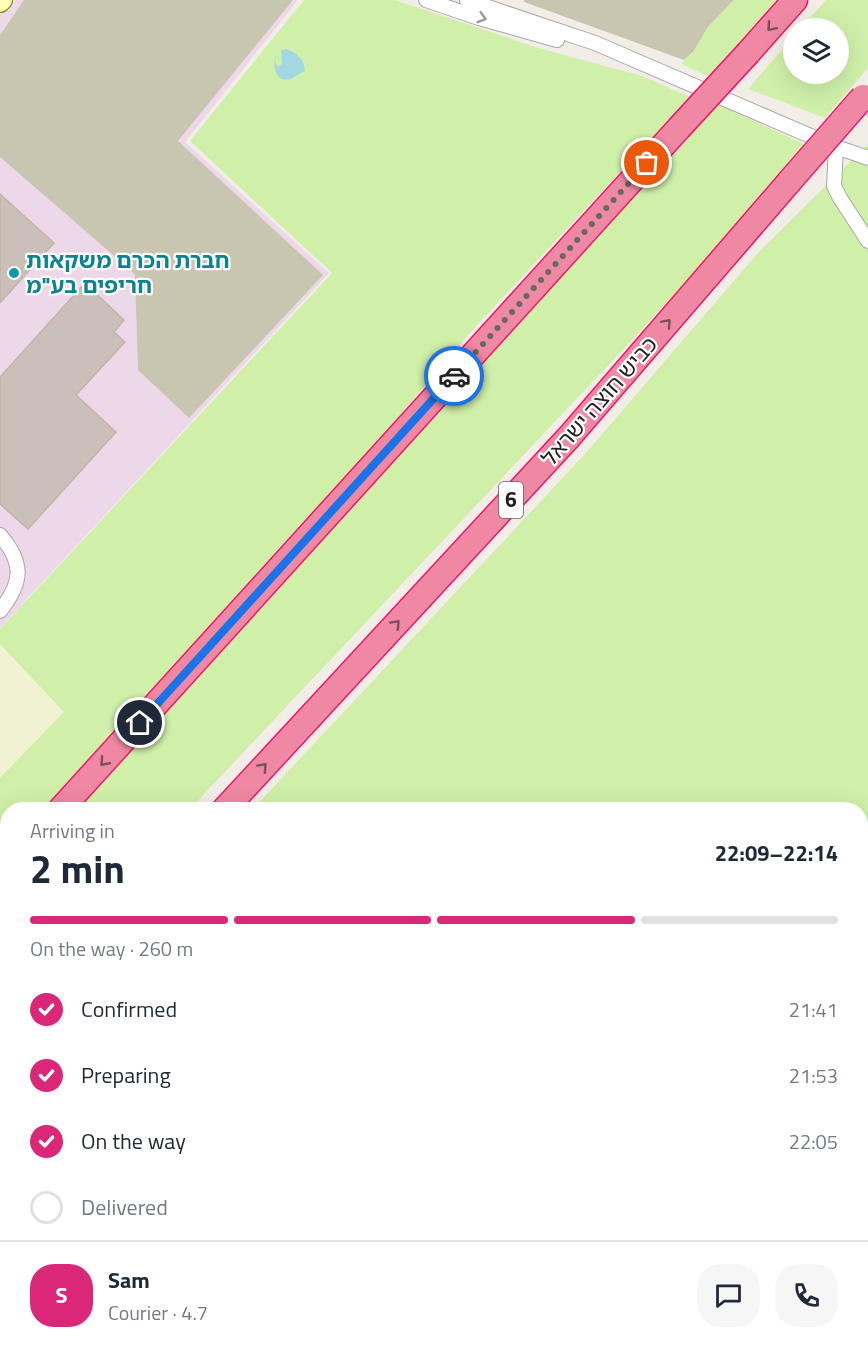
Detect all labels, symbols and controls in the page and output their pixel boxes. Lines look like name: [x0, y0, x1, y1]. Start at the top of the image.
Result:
one-way arrow: [477, 11, 487, 24]
map controls: [783, 18, 849, 84]
button: layers: [783, 18, 849, 84]
one-way arrow: [767, 20, 778, 30]
pin: [621, 137, 672, 188]
icon: bag: [630, 146, 663, 179]
place label: חברת הכרם משקאות חריפים בע"מ: [26, 243, 230, 302]
marker: חברת הכרם משקאות חריפים בע"מ: [7, 266, 21, 280]
one-way arrow: [660, 319, 671, 330]
street label: כביש חוצה ישראל: [533, 329, 665, 473]
courier: [424, 346, 484, 406]
icon: car: [438, 360, 471, 393]
road number: 6: [499, 482, 523, 518]
one-way arrow: [389, 620, 400, 631]
pin: [114, 697, 165, 748]
icon: home: [123, 706, 156, 739]
one-way arrow: [100, 756, 111, 766]
one-way arrow: [256, 763, 267, 774]
text: Arriving in: [30, 815, 115, 846]
text: 22:09–22:14: [715, 836, 838, 870]
text: 2 min: [30, 839, 125, 898]
text: On the way · 260 m: [30, 933, 193, 964]
text: Confirmed: [81, 992, 177, 1026]
icon: check: [30, 993, 63, 1026]
text: 21:41: [789, 994, 838, 1025]
text: Preparing: [81, 1058, 171, 1092]
icon: check: [30, 1059, 63, 1092]
text: 21:53: [789, 1060, 838, 1091]
text: On the way: [81, 1124, 186, 1158]
icon: check: [30, 1125, 63, 1158]
text: 22:05: [789, 1126, 838, 1157]
text: Delivered: [81, 1190, 168, 1224]
text: Sam: [108, 1263, 150, 1297]
button: chat: [697, 1264, 760, 1327]
button: phone: [775, 1264, 838, 1327]
text: S: [56, 1278, 67, 1312]
text: Courier · 4.7: [108, 1297, 208, 1328]

